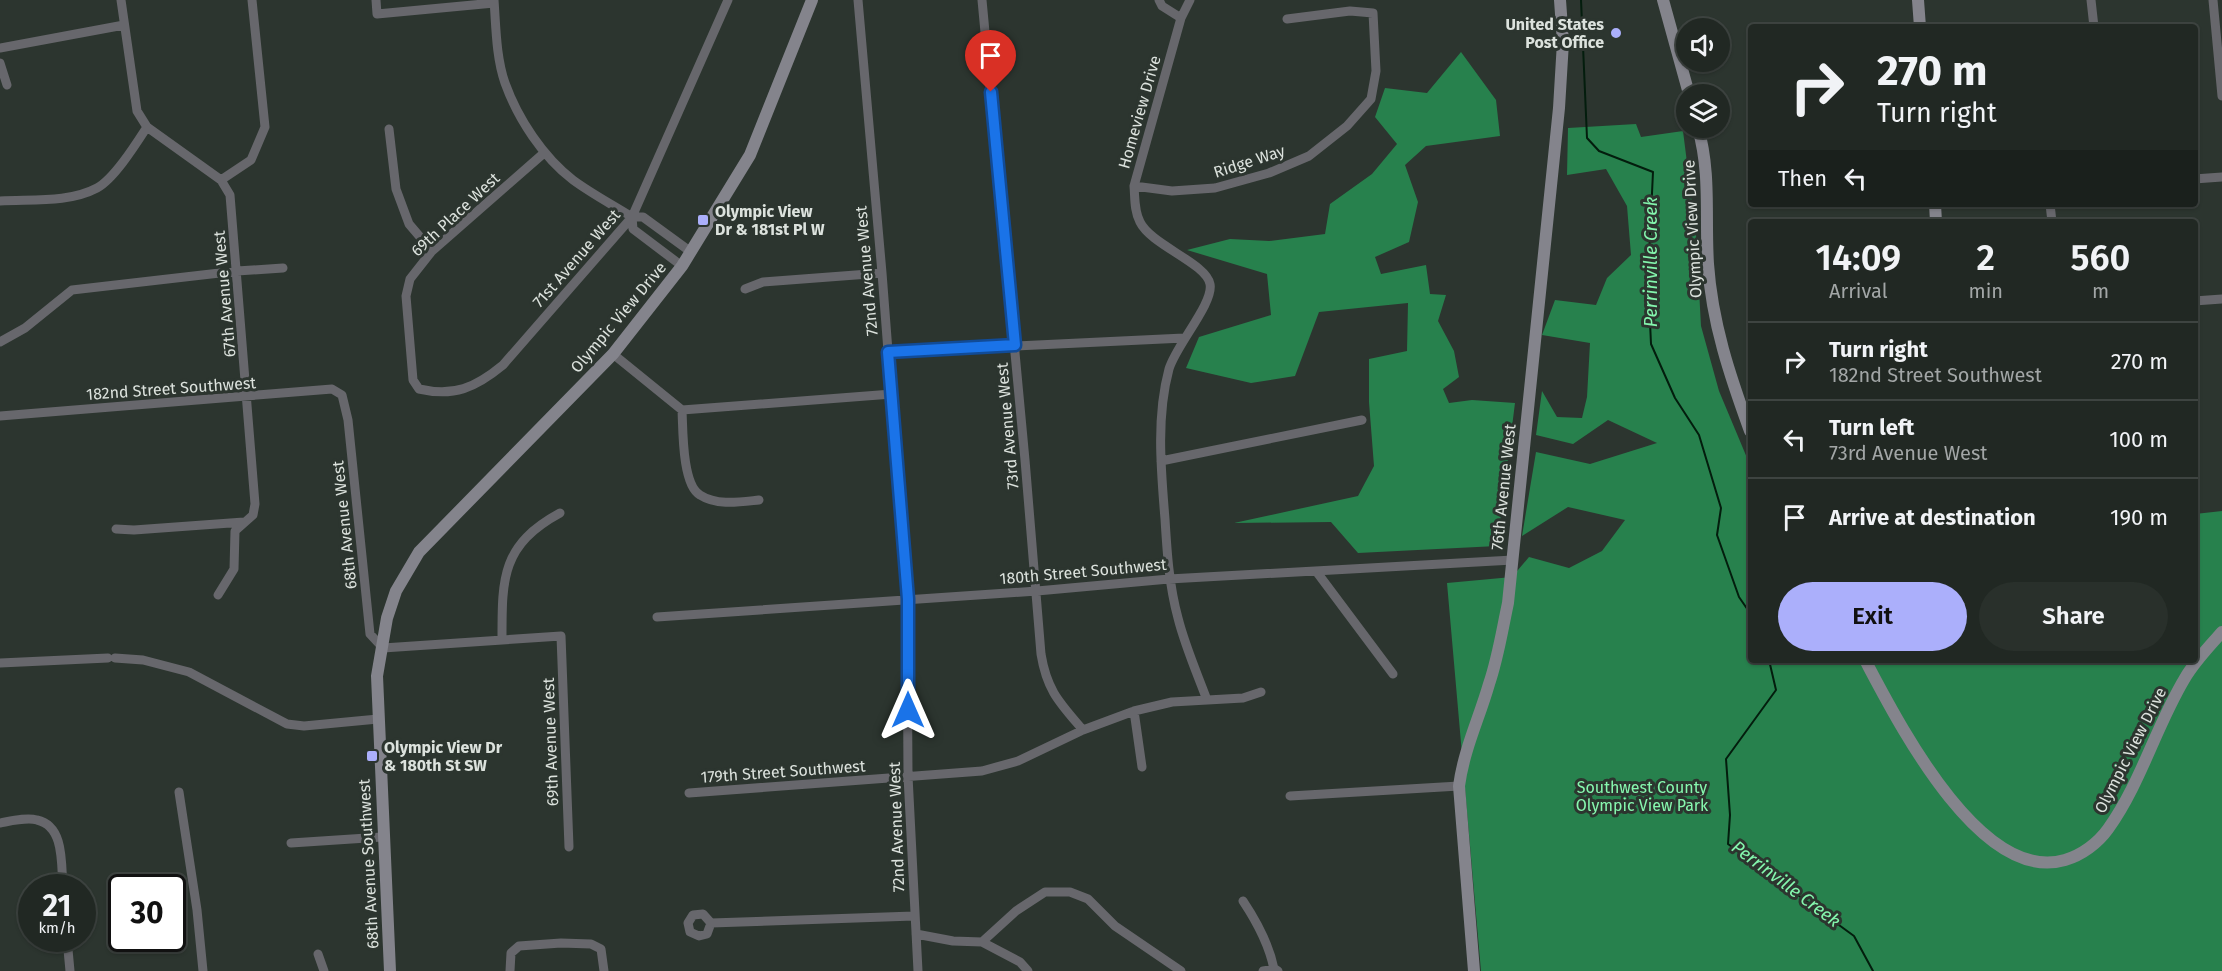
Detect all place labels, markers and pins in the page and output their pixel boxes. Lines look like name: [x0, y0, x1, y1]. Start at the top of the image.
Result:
place label: United States Post Office: [1505, 15, 1604, 52]
marker: United States Post Office: [1609, 26, 1623, 40]
pin: [965, 30, 1016, 92]
place label: Olympic View Dr & 181st Pl W: [715, 202, 825, 239]
marker: Olympic View Dr & 181st Pl W: [696, 213, 710, 227]
place label: Olympic View Dr & 180th St SW: [384, 738, 503, 775]
marker: Olympic View Dr & 180th St SW: [365, 749, 379, 763]

